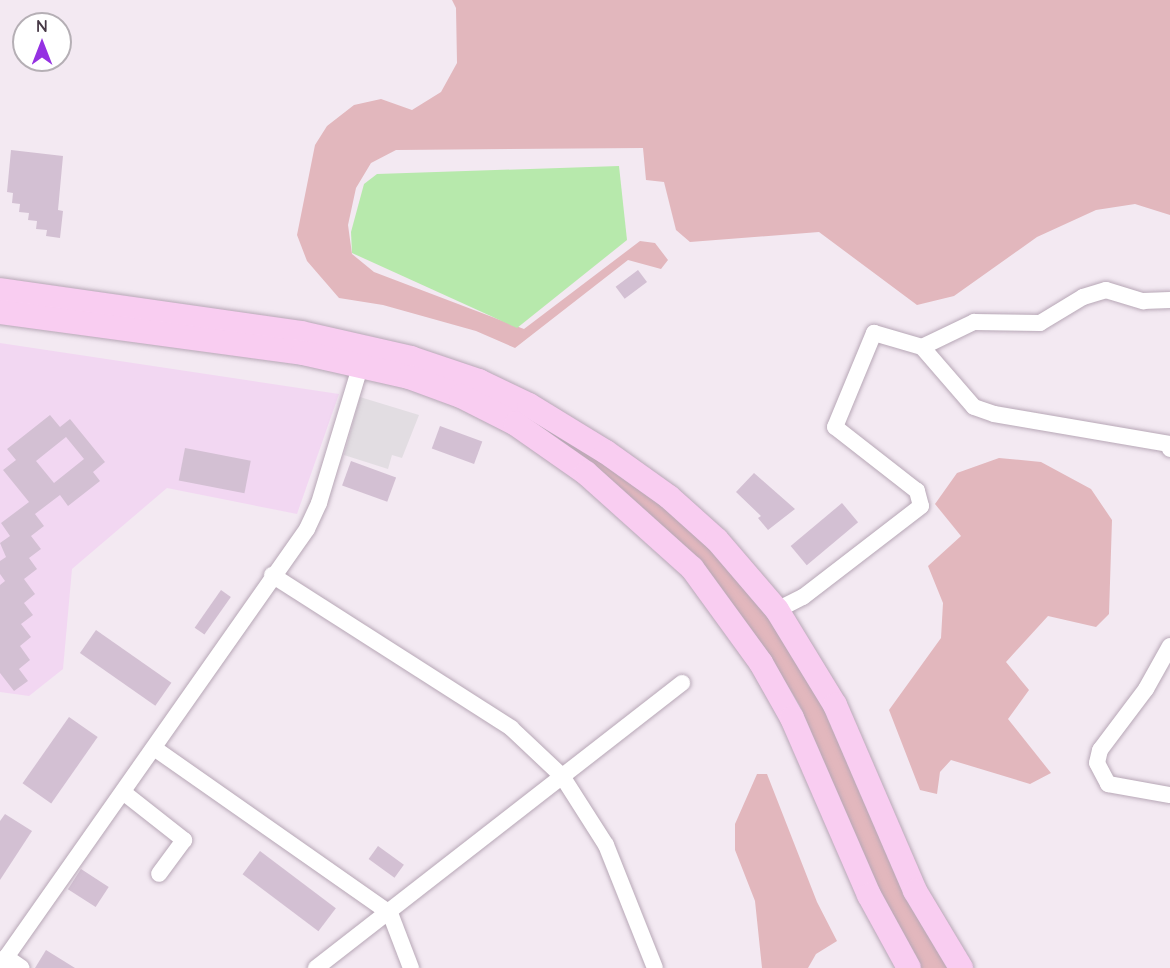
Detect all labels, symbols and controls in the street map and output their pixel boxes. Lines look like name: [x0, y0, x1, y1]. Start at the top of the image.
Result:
north arrow: [12, 12, 72, 72]
text: N: [36, 16, 48, 36]

